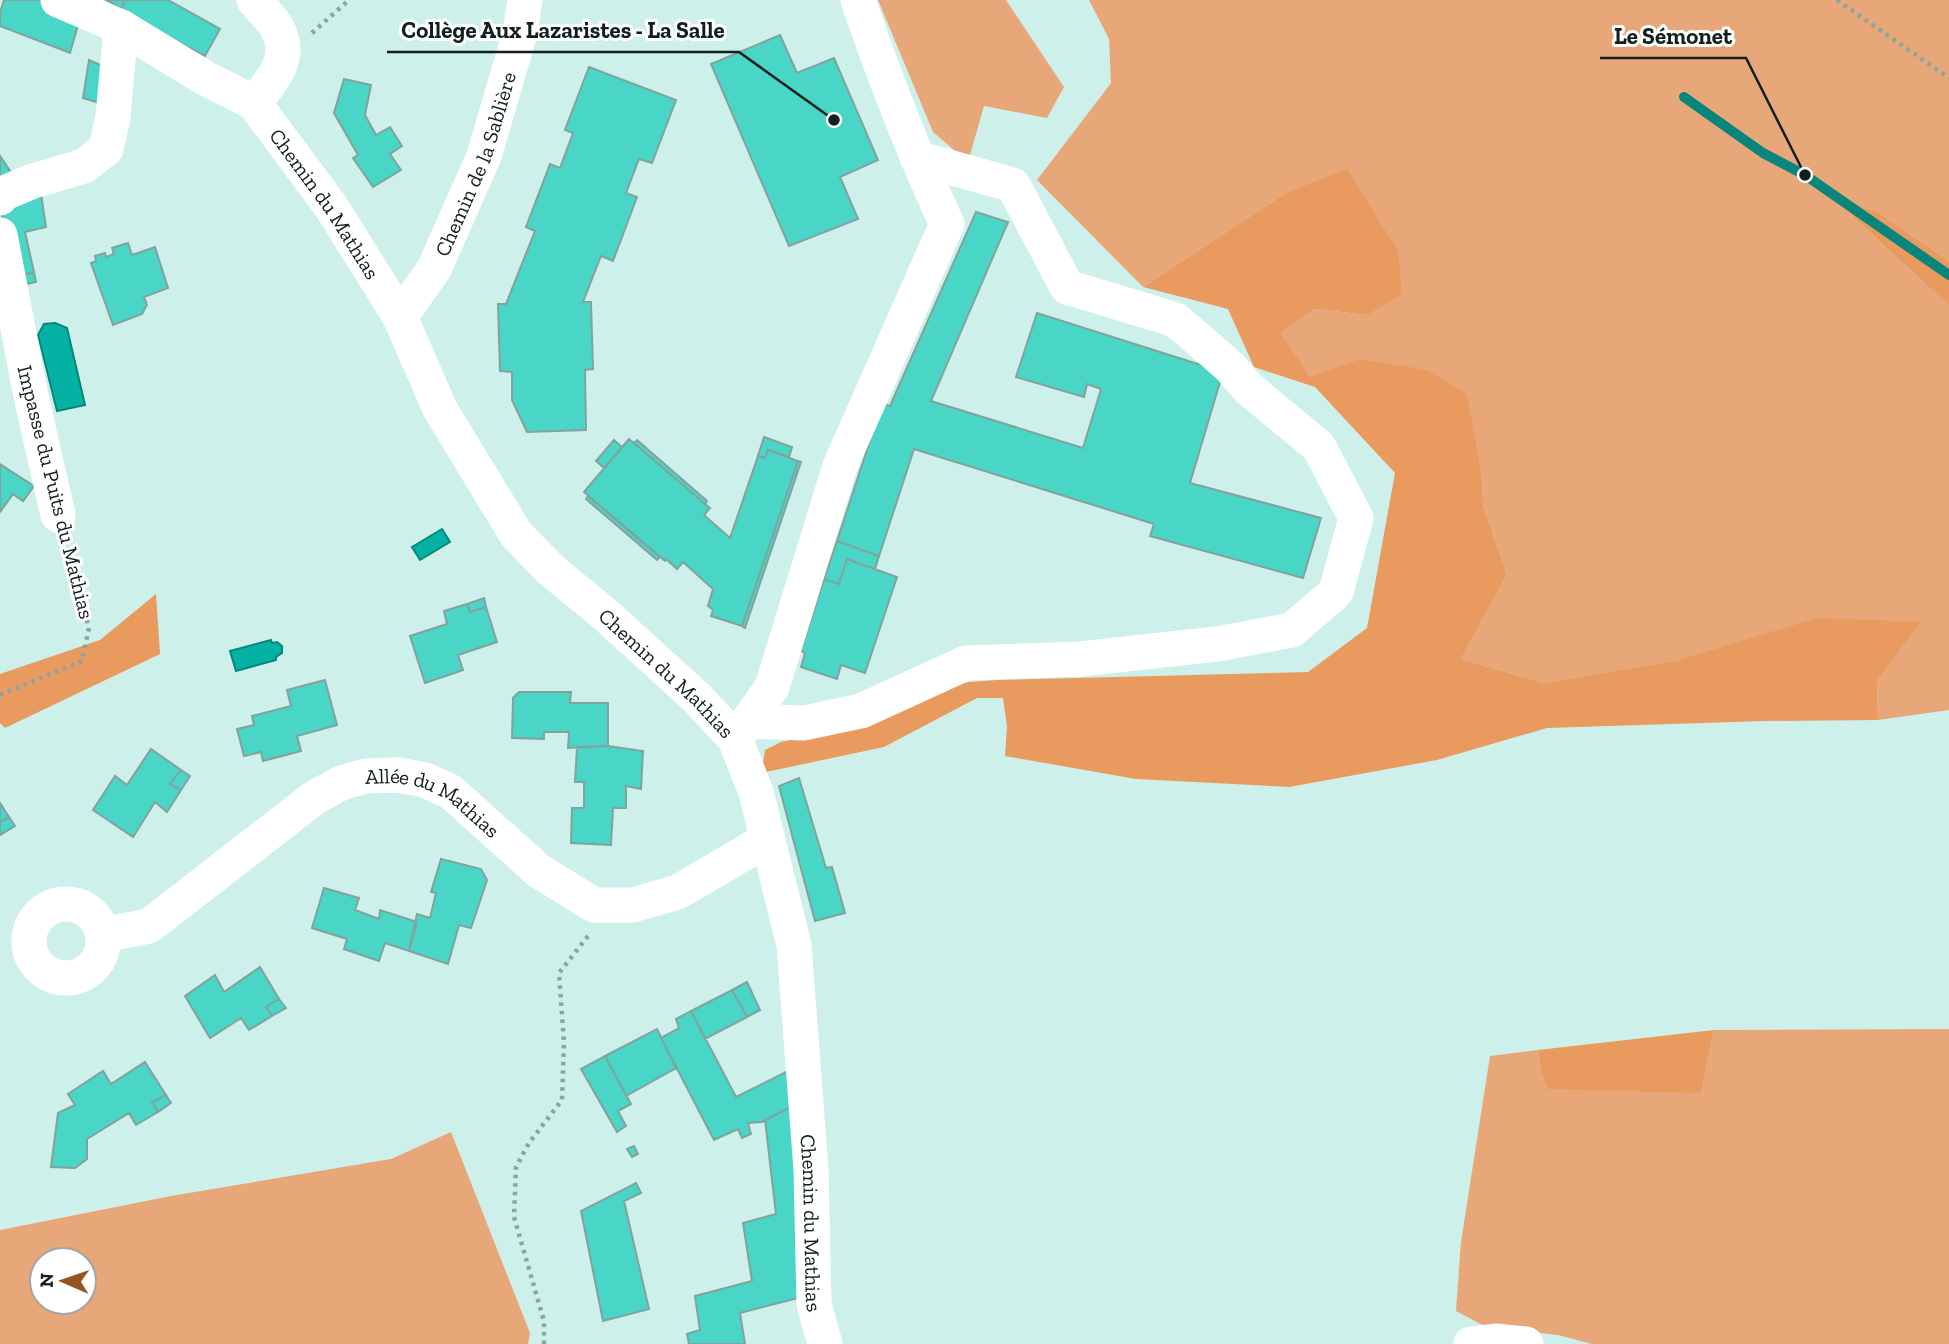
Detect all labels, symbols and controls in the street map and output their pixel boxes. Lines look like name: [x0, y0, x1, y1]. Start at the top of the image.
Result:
callout: Collège Aux Lazaristes - La Salle: [387, 8, 739, 52]
callout: Le Sémonet: [1600, 14, 1746, 58]
text: Collège Aux Lazaristes - La Salle: [401, 16, 725, 44]
text: Le Sémonet: [1614, 22, 1733, 50]
street label: Chemin de la Sablière: [429, 69, 521, 260]
street label: Chemin du Mathias: [265, 123, 386, 283]
street label: Impasse du Puits du Mathias: [12, 363, 100, 621]
street label: Chemin du Mathias: [594, 603, 740, 743]
street label: Allée du Mathias: [365, 762, 505, 843]
street label: Chemin du Mathias: [796, 1133, 828, 1314]
north arrow: [28, 1246, 98, 1316]
text: N: [35, 1273, 58, 1288]

